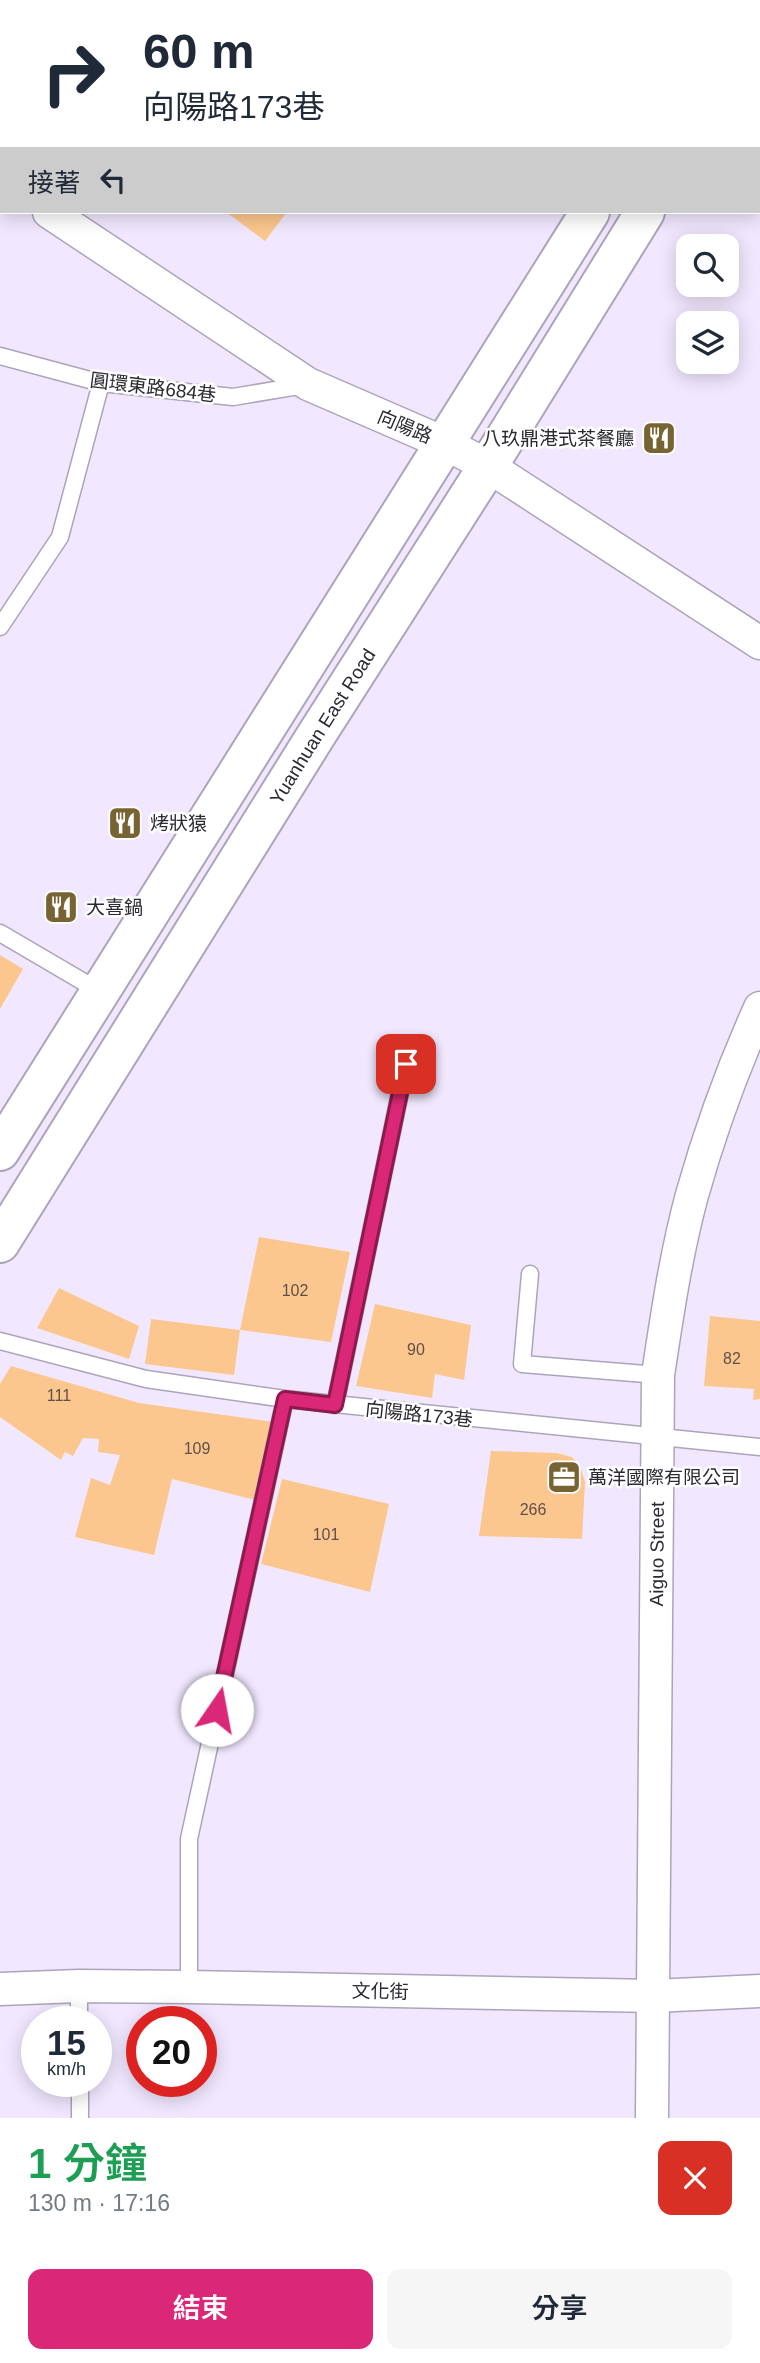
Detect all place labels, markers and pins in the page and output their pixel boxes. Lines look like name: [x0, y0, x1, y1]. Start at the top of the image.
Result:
restaurant icon: 八玖鼎港式茶餐廳: [640, 419, 678, 457]
place label: 八玖鼎港式茶餐廳: [482, 428, 634, 449]
restaurant icon: 烤狀猿: [106, 804, 144, 842]
place label: 烤狀猿: [150, 813, 207, 834]
restaurant icon: 大喜鍋: [42, 888, 80, 926]
place label: 大喜鍋: [86, 897, 143, 918]
pin: [376, 1034, 436, 1094]
office icon: 萬洋國際有限公司: [545, 1458, 583, 1496]
place label: 萬洋國際有限公司: [588, 1467, 740, 1488]

